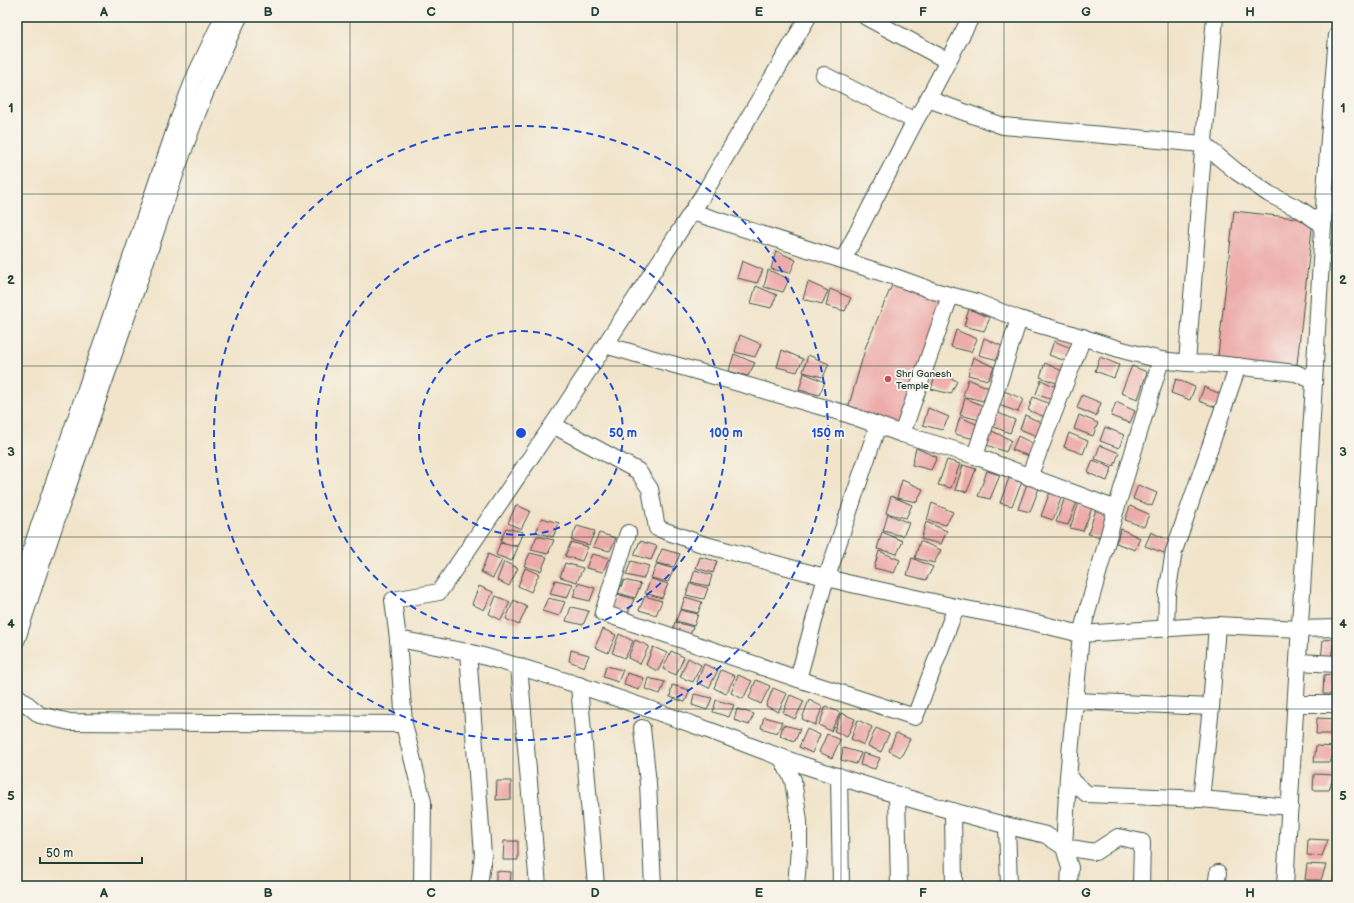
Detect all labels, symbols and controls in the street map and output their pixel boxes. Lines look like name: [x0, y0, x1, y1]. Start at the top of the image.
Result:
text: A: [99, 4, 108, 20]
text: B: [263, 4, 273, 20]
text: C: [426, 4, 436, 20]
text: D: [590, 4, 600, 20]
text: E: [755, 4, 764, 20]
text: F: [919, 4, 927, 20]
text: G: [1081, 4, 1091, 20]
text: H: [1245, 4, 1255, 20]
text: 1: [8, 100, 14, 116]
text: 1: [1340, 100, 1346, 116]
text: 2: [7, 272, 15, 288]
text: 2: [1339, 272, 1347, 288]
place label: Shri Ganesh Temple: [896, 368, 952, 392]
marker: Shri Ganesh Temple: [883, 374, 893, 384]
centre of rings: [514, 426, 528, 440]
text: 50 m: [609, 426, 637, 441]
text: 100 m: [709, 426, 743, 441]
text: 150 m: [812, 426, 844, 441]
text: 3: [7, 444, 15, 460]
text: 3: [1339, 444, 1347, 460]
text: 4: [7, 616, 15, 632]
text: 4: [1339, 616, 1347, 632]
text: 5: [7, 788, 15, 804]
text: 5: [1339, 788, 1347, 804]
scale bar: [40, 839, 142, 865]
text: 50 m: [46, 846, 73, 861]
text: A: [99, 885, 108, 901]
text: B: [263, 885, 273, 901]
text: C: [426, 885, 436, 901]
text: D: [590, 885, 600, 901]
text: E: [755, 885, 764, 901]
text: F: [919, 885, 927, 901]
text: G: [1081, 885, 1091, 901]
text: H: [1245, 885, 1255, 901]

